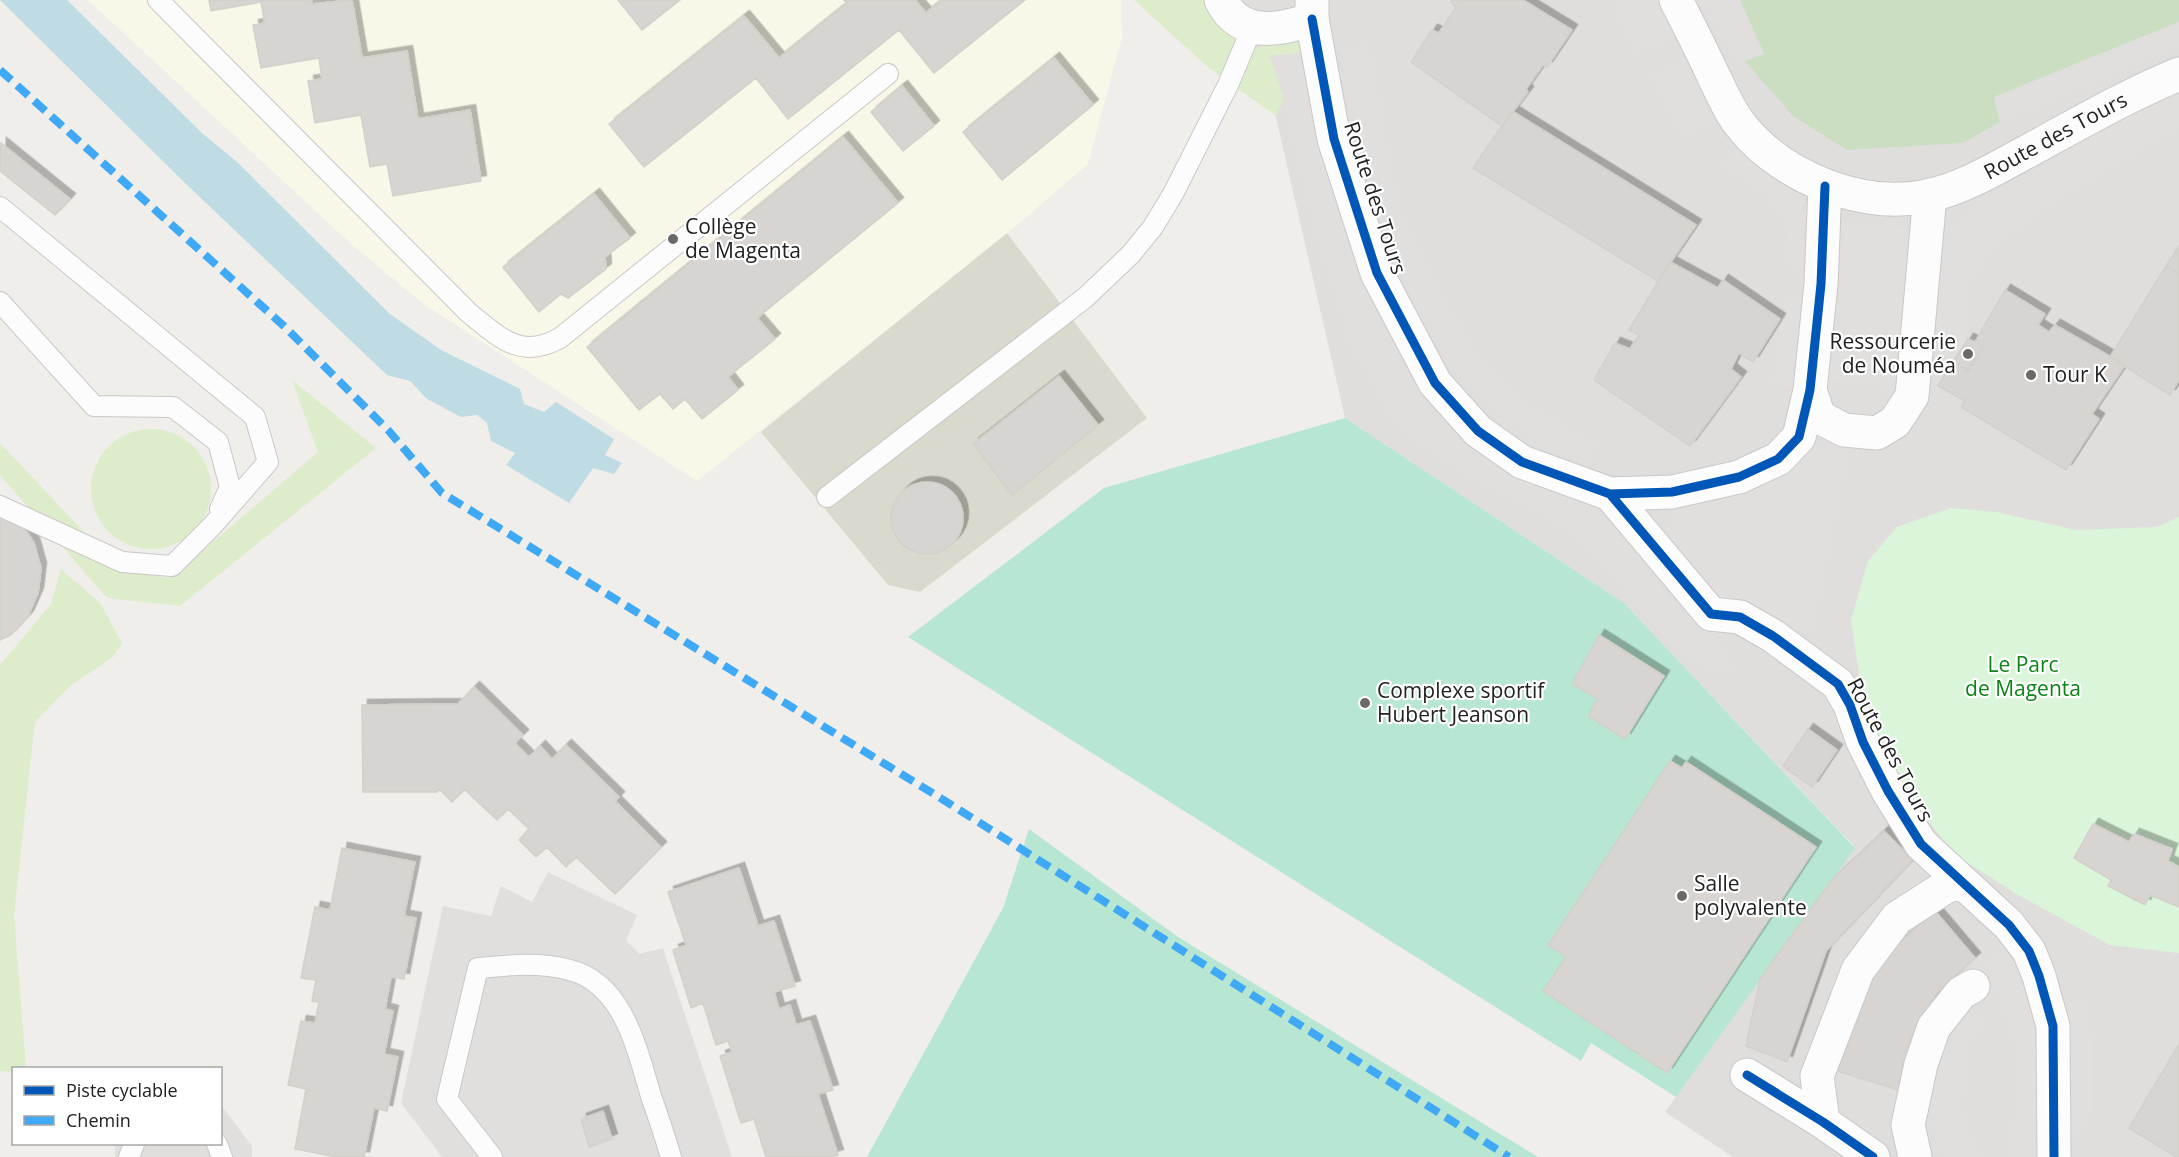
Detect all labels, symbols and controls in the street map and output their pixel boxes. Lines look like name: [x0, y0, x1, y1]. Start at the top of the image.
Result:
street label: Route des Tours: [1979, 85, 2132, 185]
street label: Route des Tours: [1338, 118, 1414, 278]
place label: Collège de Magenta: [685, 212, 801, 264]
marker: Collège de Magenta: [666, 232, 680, 246]
place label: Ressourcerie de Nouméa: [1830, 327, 1956, 379]
marker: Ressourcerie de Nouméa: [1961, 347, 1975, 361]
place label: Tour K: [2043, 360, 2107, 388]
marker: Tour K: [2024, 368, 2038, 382]
park label: Le Parc de Magenta: [1965, 650, 2081, 702]
street label: Route des Tours: [1841, 673, 1941, 826]
place label: Complexe sportif Hubert Jeanson: [1377, 676, 1546, 728]
marker: Complexe sportif Hubert Jeanson: [1358, 696, 1372, 710]
place label: Salle polyvalente: [1694, 869, 1807, 921]
marker: Salle polyvalente: [1675, 889, 1689, 903]
legend: [12, 1067, 222, 1145]
text: Piste cyclable: [66, 1078, 178, 1102]
text: Chemin: [66, 1108, 131, 1132]

